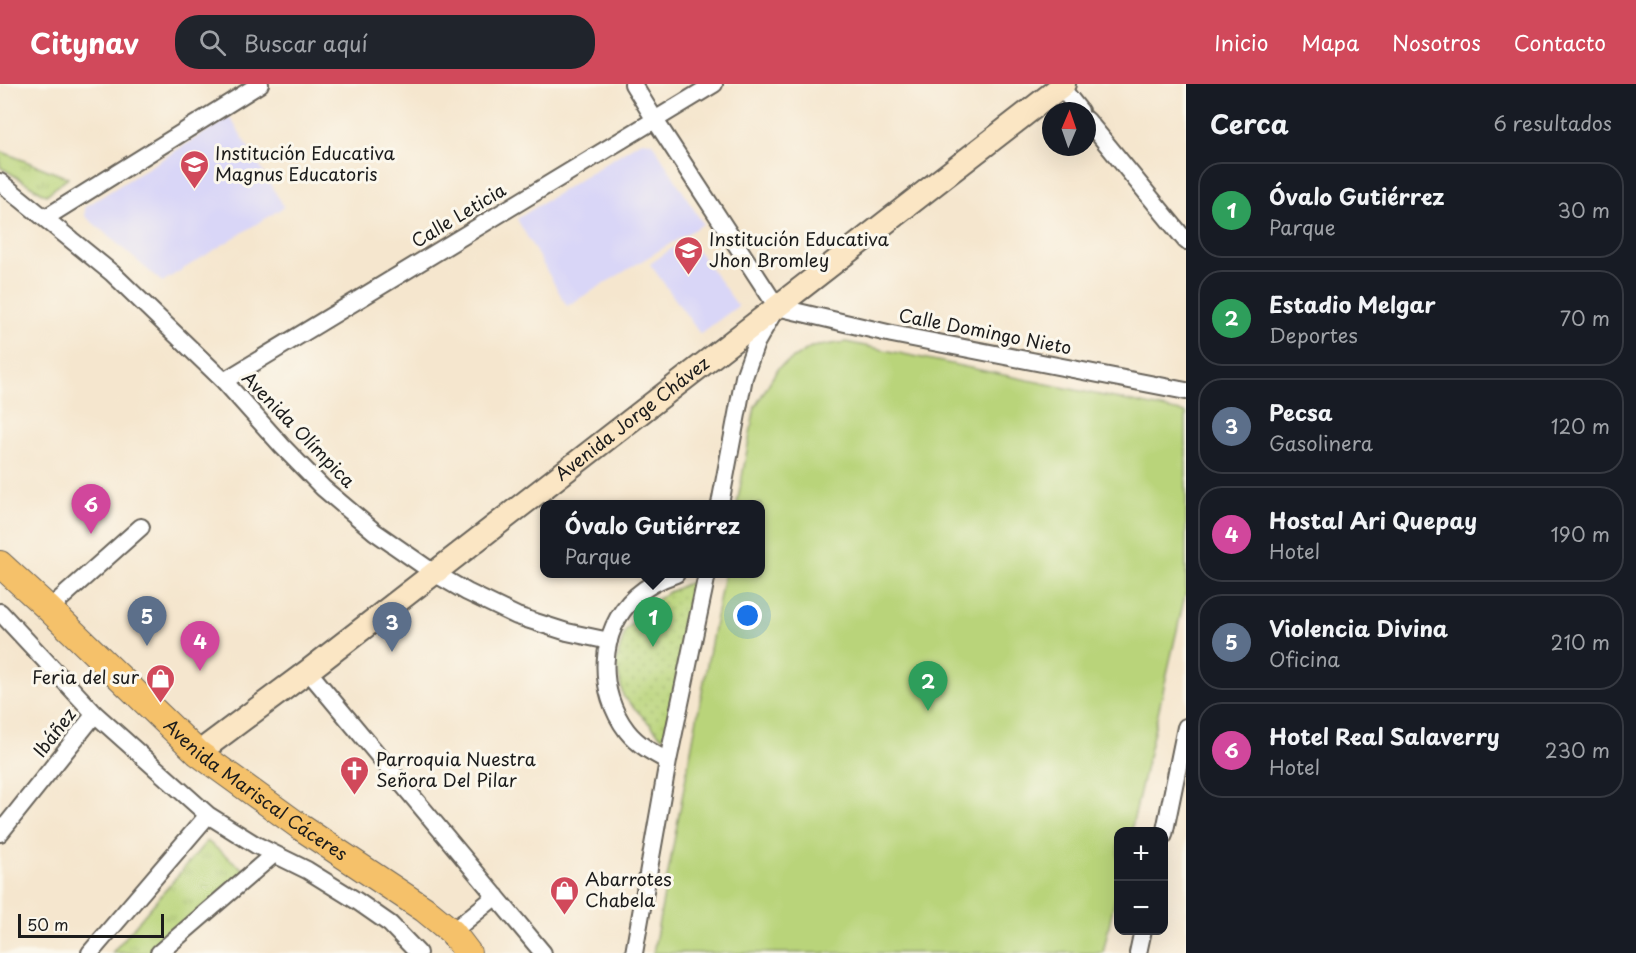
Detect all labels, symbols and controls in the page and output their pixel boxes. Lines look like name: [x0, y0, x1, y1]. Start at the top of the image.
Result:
search box: [175, 15, 595, 69]
text: Citynav: [30, 21, 139, 64]
icon: search: [196, 26, 229, 59]
text: Buscar aquí: [244, 26, 368, 59]
text: Inicio: [1214, 26, 1268, 58]
text: Mapa: [1301, 26, 1359, 58]
text: Nosotros: [1392, 26, 1481, 58]
text: Contacto: [1514, 26, 1606, 58]
north arrow: [1042, 102, 1096, 156]
text: Cerca: [1210, 104, 1289, 143]
text: 6 resultados: [1493, 108, 1612, 138]
place label: Institución Educativa Magnus Educatoris: [215, 139, 395, 187]
school or university icon: Institución Educativa Magnus Educatoris: [178, 148, 210, 190]
street label: Calle Leticia: [406, 176, 511, 254]
text: Óvalo Gutiérrez: [1269, 179, 1445, 212]
text: 1: [1227, 195, 1236, 225]
text: 30 m: [1557, 195, 1610, 225]
text: Parque: [1269, 212, 1336, 242]
place label: Institución Educativa Jhon Bromley: [709, 225, 889, 273]
school or university icon: Institución Educativa Jhon Bromley: [672, 234, 704, 276]
text: Estadio Melgar: [1269, 287, 1436, 320]
street label: Calle Domingo Nieto: [896, 301, 1074, 361]
text: 2: [1224, 303, 1239, 333]
text: 70 m: [1560, 303, 1610, 333]
text: Deportes: [1269, 320, 1358, 350]
street label: Avenida Jorge Chávez: [549, 349, 715, 486]
street label: Avenida Olímpica: [236, 365, 362, 494]
text: Pecsa: [1269, 395, 1333, 428]
text: 3: [1225, 411, 1238, 441]
text: 120 m: [1551, 411, 1610, 441]
text: Gasolinera: [1269, 428, 1373, 458]
pin: 6: [72, 484, 110, 534]
popup: [540, 500, 765, 578]
text: Hostal Ari Quepay: [1269, 503, 1477, 536]
text: Óvalo Gutiérrez: [565, 508, 740, 541]
text: 4: [1225, 519, 1238, 549]
text: 190 m: [1551, 519, 1610, 549]
text: Hotel: [1269, 536, 1320, 566]
text: Parque: [565, 541, 631, 571]
pin: 5: [128, 596, 166, 646]
pin: 1: [634, 598, 672, 647]
your location: [733, 601, 762, 630]
pin: 3: [372, 602, 412, 652]
text: Violencia Divina: [1269, 611, 1448, 644]
pin: 4: [180, 622, 220, 671]
text: 5: [1225, 627, 1238, 657]
text: 210 m: [1551, 627, 1610, 657]
text: Oficina: [1269, 644, 1340, 674]
shop icon: Feria del sur: [144, 662, 176, 704]
pin: 2: [908, 662, 948, 711]
place label: Feria del sur: [32, 663, 140, 690]
street label: Ibáñez: [26, 701, 82, 762]
street label: Avenida Mariscal Cáceres: [158, 712, 353, 867]
text: Hotel Real Salaverry: [1269, 719, 1500, 752]
text: 6: [1224, 735, 1239, 765]
text: 230 m: [1545, 735, 1610, 765]
place label: Parroquia Nuestra Señora Del Pilar: [376, 745, 536, 793]
text: Hotel: [1269, 752, 1320, 782]
church icon: Parroquia Nuestra Señora Del Pilar: [339, 754, 371, 796]
map controls: [1114, 827, 1168, 935]
button: +: [1114, 827, 1168, 881]
place label: Abarrotes Chabela: [585, 865, 672, 913]
shop icon: Abarrotes Chabela: [548, 874, 580, 916]
button: −: [1114, 881, 1168, 935]
scale bar: [18, 911, 164, 938]
text: 50 m: [27, 912, 68, 936]

